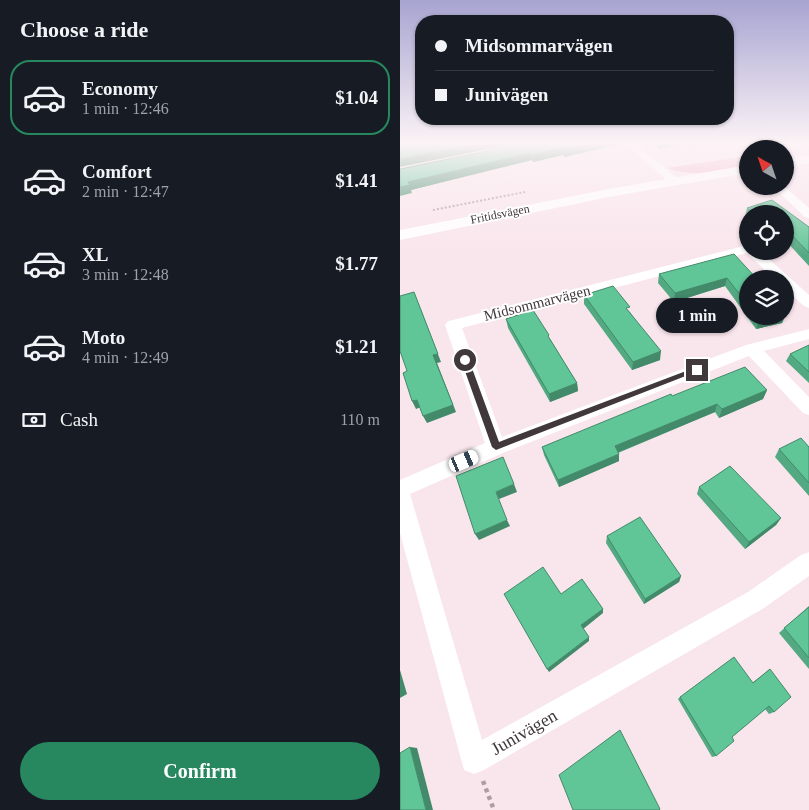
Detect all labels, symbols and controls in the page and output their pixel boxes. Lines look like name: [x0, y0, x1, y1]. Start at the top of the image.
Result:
text: Choose a ride: [20, 17, 148, 42]
text: Midsommarvägen: [465, 35, 613, 56]
icon: car: [22, 75, 67, 120]
text: Economy: [82, 78, 158, 99]
text: Junivägen: [465, 84, 548, 105]
text: $1.04: [335, 87, 378, 108]
text: 1 min · 12:46: [82, 100, 169, 117]
north arrow: [739, 140, 794, 195]
map controls: [739, 140, 794, 325]
icon: car: [22, 158, 67, 203]
text: Comfort: [82, 161, 152, 182]
text: $1.41: [335, 170, 378, 191]
text: 2 min · 12:47: [82, 183, 169, 200]
street label: Fritidsvägen: [469, 201, 531, 227]
button: locate: [739, 205, 794, 260]
icon: car: [22, 241, 67, 286]
text: XL: [82, 244, 108, 265]
text: $1.77: [335, 253, 378, 274]
text: 3 min · 12:48: [82, 266, 169, 283]
button: layers: [739, 270, 794, 325]
street label: Midsommarvägen: [482, 282, 592, 324]
callout: 1 min: [656, 298, 738, 332]
text: 1 min: [678, 307, 716, 324]
icon: car: [22, 324, 67, 369]
text: Moto: [82, 327, 125, 348]
text: $1.21: [335, 336, 378, 357]
text: 4 min · 12:49: [82, 349, 169, 366]
route start: [454, 349, 476, 371]
route end: [686, 359, 708, 381]
icon: cash: [20, 406, 48, 434]
text: Cash: [60, 409, 98, 430]
text: 110 m: [340, 411, 380, 428]
car: [447, 448, 480, 474]
street label: Junivägen: [487, 705, 561, 759]
button: Confirm: [20, 742, 380, 800]

